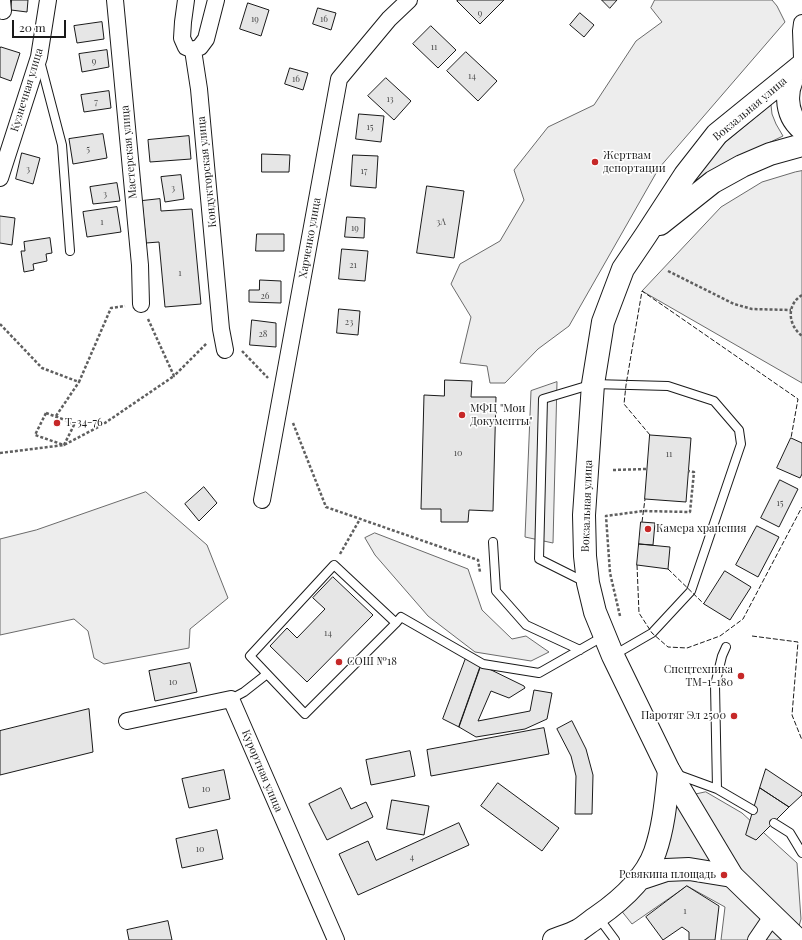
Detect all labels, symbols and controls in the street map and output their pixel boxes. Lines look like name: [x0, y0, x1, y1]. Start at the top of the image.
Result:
house number: 9: [478, 8, 482, 18]
scale bar: [14, 12, 68, 38]
house number: 19: [251, 14, 259, 24]
house number: 16: [320, 14, 328, 24]
text: 20 m: [19, 19, 46, 35]
house number: 11: [431, 42, 437, 52]
street label: Кузнечная улица: [8, 47, 46, 133]
house number: 9: [92, 56, 96, 66]
house number: 14: [468, 71, 476, 81]
house number: 16: [292, 74, 300, 84]
street label: Вокзальная улица: [710, 74, 790, 144]
house number: 13: [386, 94, 394, 104]
house number: 7: [94, 97, 98, 107]
street label: Мастерская улица: [118, 105, 140, 199]
street label: Кондукторская улица: [195, 116, 219, 228]
house number: 15: [367, 122, 373, 132]
house number: 5: [86, 144, 90, 154]
place label: Жертвам депортации: [603, 149, 666, 175]
marker: Жертвам депортации: [590, 157, 600, 167]
house number: 3: [26, 164, 30, 174]
house number: 17: [361, 166, 367, 176]
house number: 3: [171, 183, 175, 193]
house number: 3: [103, 189, 107, 199]
street label: Харченко улица: [296, 197, 324, 279]
house number: 1: [100, 217, 104, 227]
house number: 3А: [436, 217, 446, 227]
house number: 19: [351, 223, 359, 233]
house number: 21: [349, 260, 357, 270]
house number: 1: [178, 268, 182, 278]
house number: 26: [261, 291, 269, 301]
house number: 23: [345, 317, 353, 327]
house number: 28: [259, 329, 267, 339]
place label: МФЦ "Мои Документы": [470, 402, 532, 428]
marker: МФЦ "Мои Документы": [457, 410, 467, 420]
place label: Т-34-76: [65, 416, 103, 430]
marker: Т-34-76: [52, 418, 62, 428]
house number: 10: [454, 448, 462, 458]
house number: 11: [666, 449, 672, 459]
street label: Вокзальная улица: [579, 460, 595, 552]
house number: 15: [777, 498, 783, 508]
place label: Камера хранения: [656, 522, 746, 536]
marker: Камера хранения: [643, 524, 653, 534]
house number: 14: [324, 628, 332, 638]
place label: СОШ №18: [347, 655, 397, 669]
marker: СОШ №18: [334, 657, 344, 667]
place label: Спецтехника ТМ-1-180: [664, 663, 733, 689]
marker: Спецтехника ТМ-1-180: [736, 671, 746, 681]
house number: 10: [169, 677, 177, 687]
place label: Паротяг Эл 2500: [641, 709, 726, 723]
marker: Паротяг Эл 2500: [729, 711, 739, 721]
street label: Курортная улица: [239, 728, 285, 814]
house number: 10: [202, 784, 210, 794]
house number: 10: [196, 844, 204, 854]
house number: 4: [410, 852, 414, 862]
place label: Ревякина площадь: [619, 868, 716, 882]
marker: Ревякина площадь: [719, 870, 729, 880]
house number: 1: [683, 906, 687, 916]

